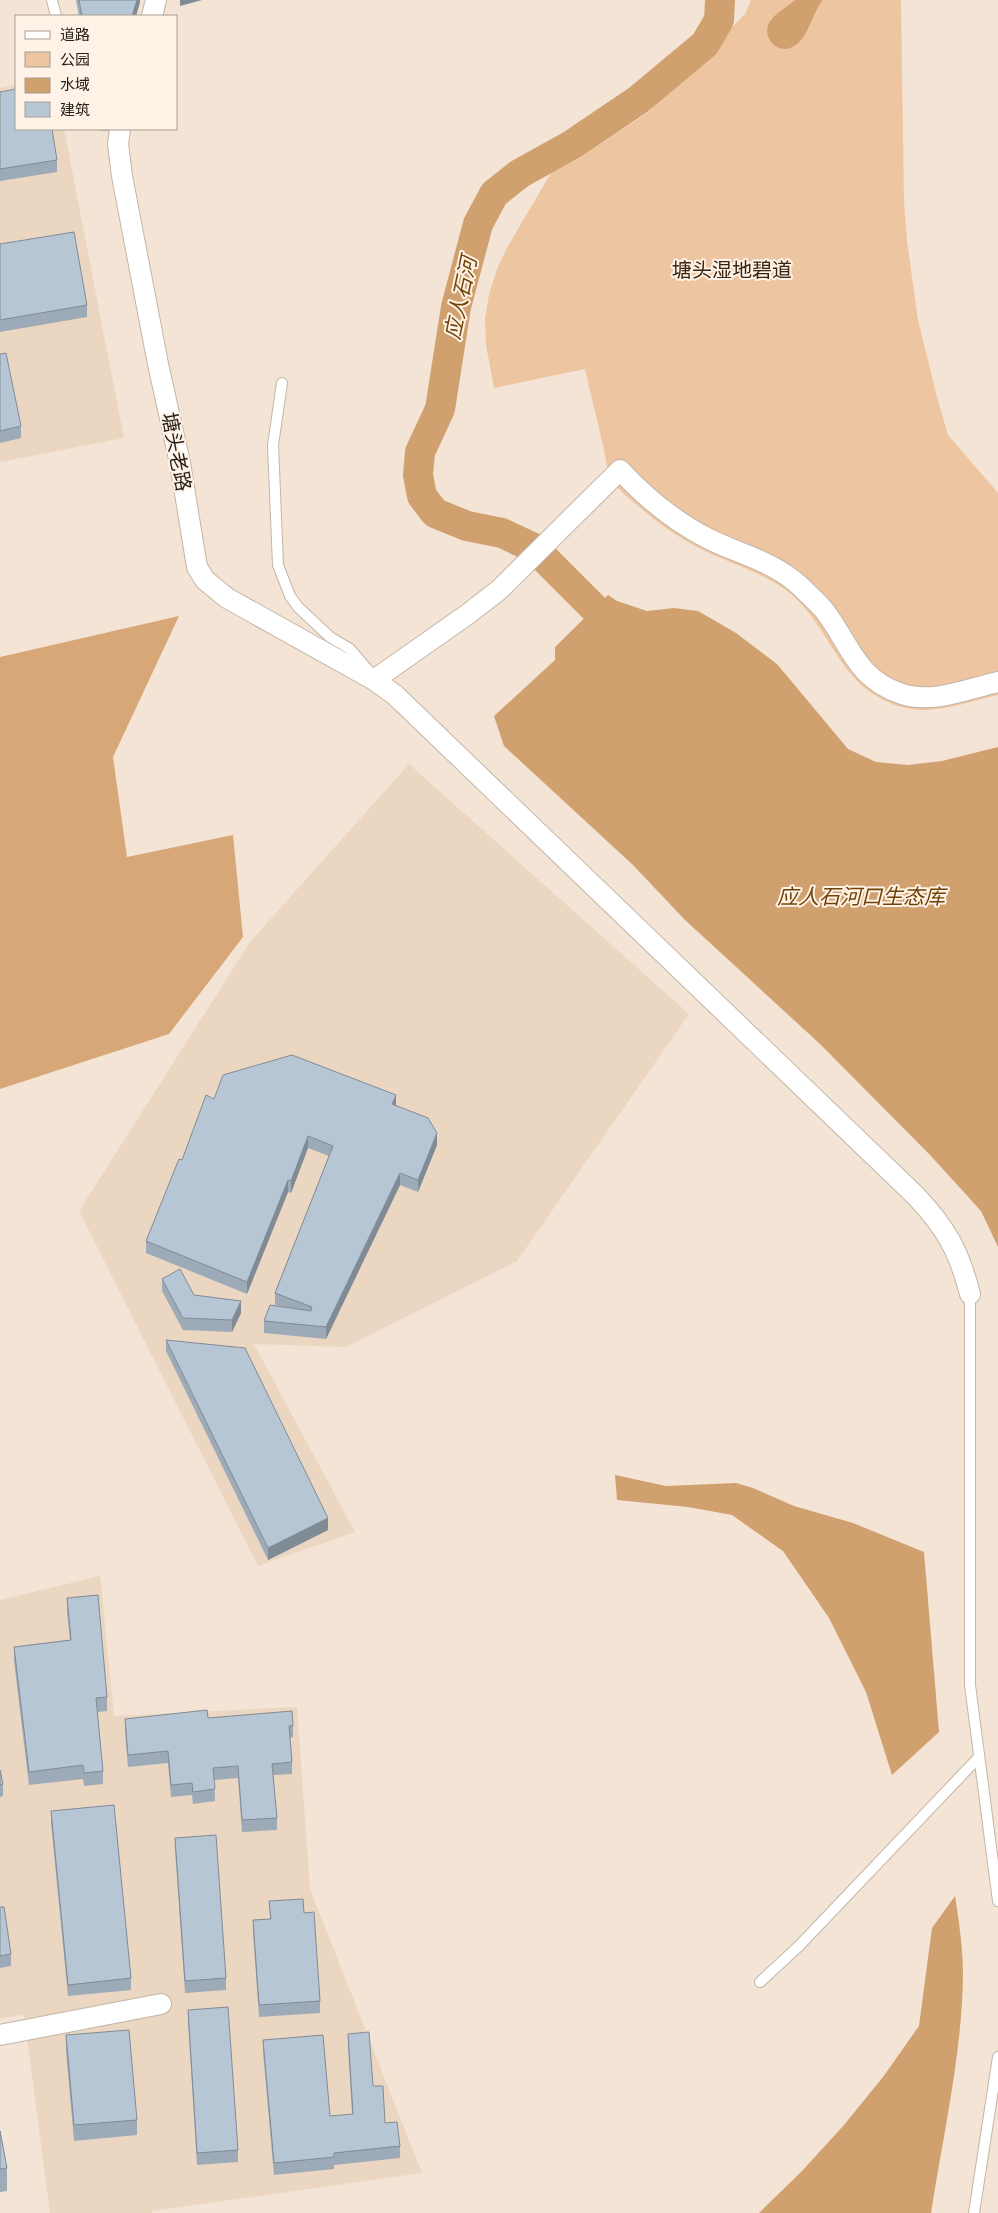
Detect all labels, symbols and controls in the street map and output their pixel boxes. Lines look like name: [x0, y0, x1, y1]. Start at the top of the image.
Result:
legend: [15, 15, 178, 130]
text: 道路: [60, 24, 90, 46]
text: 公园: [60, 49, 90, 71]
text: 水域: [60, 74, 90, 96]
text: 建筑: [60, 99, 90, 121]
water label: 应人石河: [438, 250, 485, 342]
park label: 塘头湿地碧道: [672, 256, 792, 285]
street label: 塘头老路: [154, 410, 198, 494]
water label: 应人石河口生态库: [777, 882, 948, 912]

